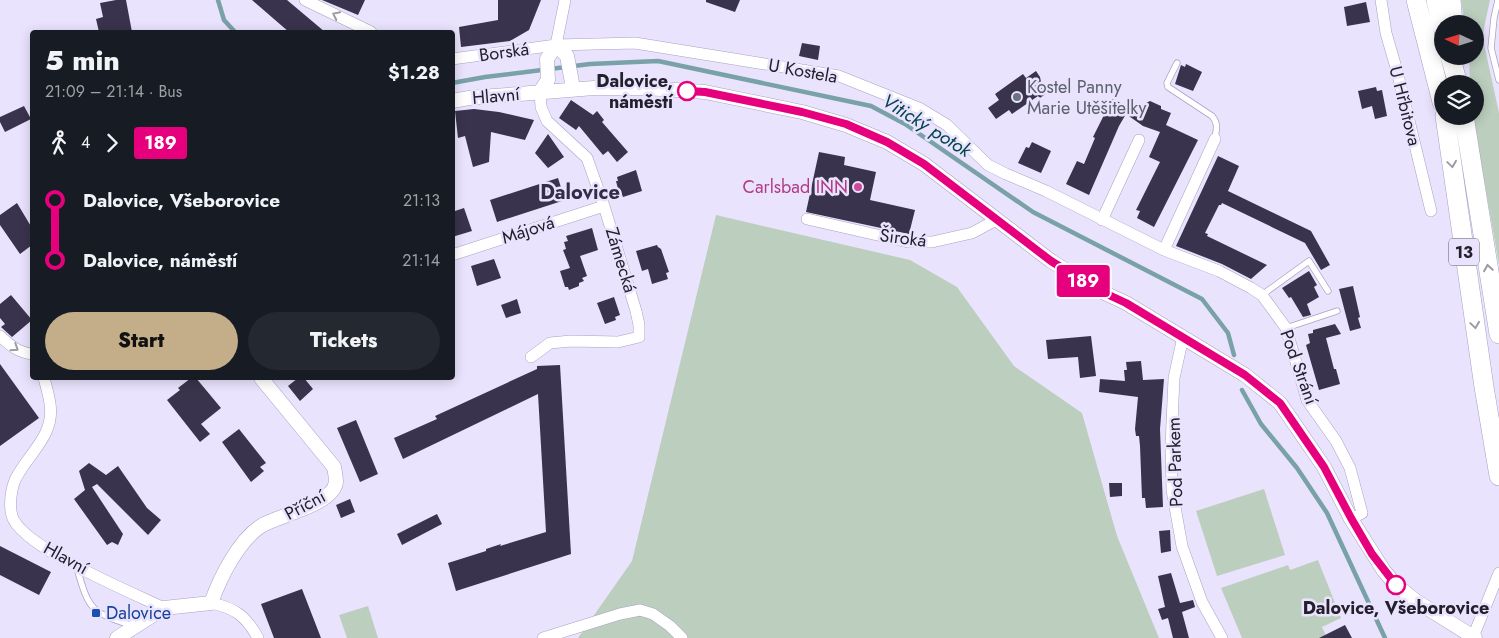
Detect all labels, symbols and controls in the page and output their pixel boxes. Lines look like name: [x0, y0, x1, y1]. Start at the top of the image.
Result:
one-way arrow: [333, 11, 342, 21]
north arrow: [1434, 15, 1484, 65]
map controls: [1434, 15, 1484, 125]
street label: Borská: [477, 36, 531, 68]
text: 5 min: [45, 40, 120, 81]
street label: U Kostela: [766, 52, 840, 90]
text: $1.28: [388, 59, 440, 86]
street label: U Hřbitova: [1383, 64, 1427, 148]
place label: Dalovice, náměstí: [596, 68, 674, 115]
place label: Kostel Panny Marie Utěšitelky: [1027, 74, 1146, 121]
button: layers: [1434, 75, 1484, 125]
text: 21:09 – 21:14 · Bus: [45, 80, 182, 103]
street label: Hlavní: [471, 81, 522, 111]
marker: Dalovice, náměstí: [677, 81, 697, 101]
water label: Vitický potok: [877, 87, 977, 164]
marker: Kostel Panny Marie Utěšitelky: [1011, 91, 1023, 103]
icon: walk: [45, 129, 73, 157]
icon: forward: [98, 129, 126, 157]
text: 189: [144, 130, 177, 156]
text: 4: [81, 131, 90, 154]
one-way arrow: [1446, 160, 1456, 169]
place label: Carlsbad INN: [743, 174, 848, 200]
district label: Dalovice: [540, 178, 620, 207]
marker: Carlsbad INN: [852, 181, 864, 193]
text: Dalovice, Všeborovice: [83, 187, 280, 214]
text: 21:13: [403, 189, 440, 212]
street label: Májová: [498, 209, 558, 251]
street label: Široká: [878, 222, 928, 254]
street label: Zámecká: [599, 224, 643, 296]
road number: 13: [1449, 238, 1479, 266]
text: Dalovice, náměstí: [83, 247, 237, 274]
text: 21:14: [402, 249, 440, 272]
one-way arrow: [1484, 264, 1494, 273]
line badge: 189: [1054, 265, 1112, 297]
text: 189: [1067, 268, 1099, 294]
button: Start: [45, 312, 238, 370]
button: Tickets: [248, 312, 440, 370]
one-way arrow: [1469, 322, 1480, 330]
street label: Pod Strání: [1273, 326, 1325, 409]
one-way arrow: [9, 342, 19, 351]
street label: Pod Parkem: [1160, 417, 1190, 507]
street label: Příční: [280, 483, 331, 527]
street label: Hlavní: [39, 535, 94, 582]
marker: Dalovice, Všeborovice: [1386, 575, 1406, 595]
place label: Dalovice, Všeborovice: [1303, 595, 1489, 621]
place label: Dalovice: [106, 600, 171, 626]
marker: Dalovice: [90, 607, 102, 619]

